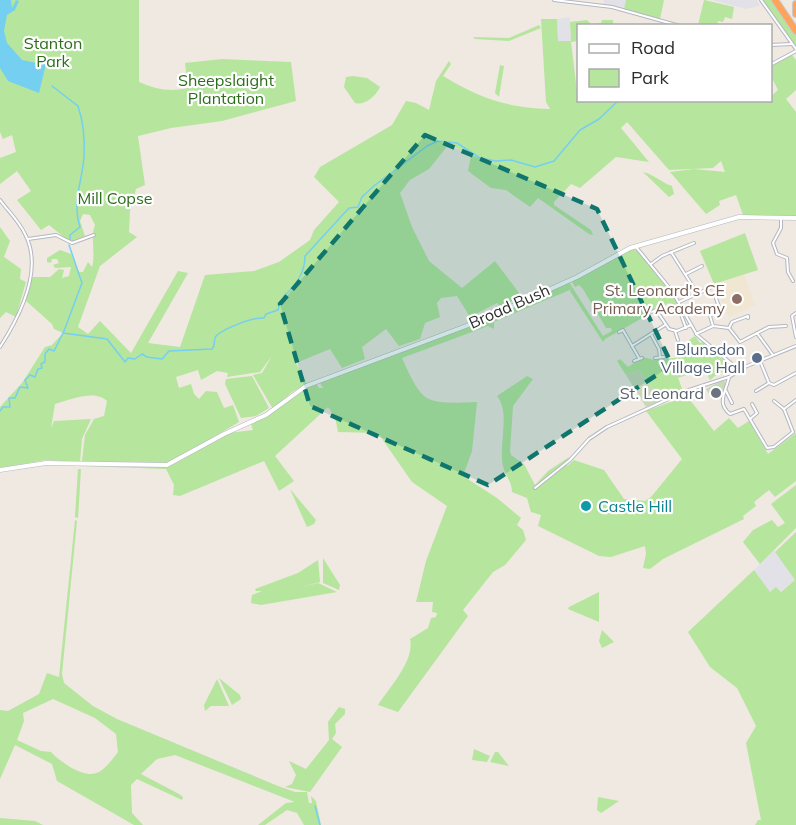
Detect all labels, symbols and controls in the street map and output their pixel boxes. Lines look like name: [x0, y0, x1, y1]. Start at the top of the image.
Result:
legend: [577, 24, 772, 102]
park label: Stanton Park: [24, 33, 82, 71]
text: Road: [631, 36, 675, 59]
text: Park: [631, 66, 670, 89]
park label: Sheepslaight Plantation: [178, 70, 274, 108]
park label: Mill Copse: [77, 188, 153, 208]
street label: Broad Bush: [465, 279, 553, 333]
place label: St. Leonard's CE Primary Academy: [593, 280, 725, 318]
marker: St. Leonard's CE Primary Academy: [730, 292, 744, 306]
place label: Blunsdon Village Hall: [661, 339, 745, 377]
marker: Blunsdon Village Hall: [750, 351, 764, 365]
place label: St. Leonard: [620, 383, 704, 403]
marker: St. Leonard: [709, 386, 723, 400]
place label: Castle Hill: [598, 496, 672, 516]
marker: Castle Hill: [579, 499, 593, 513]

